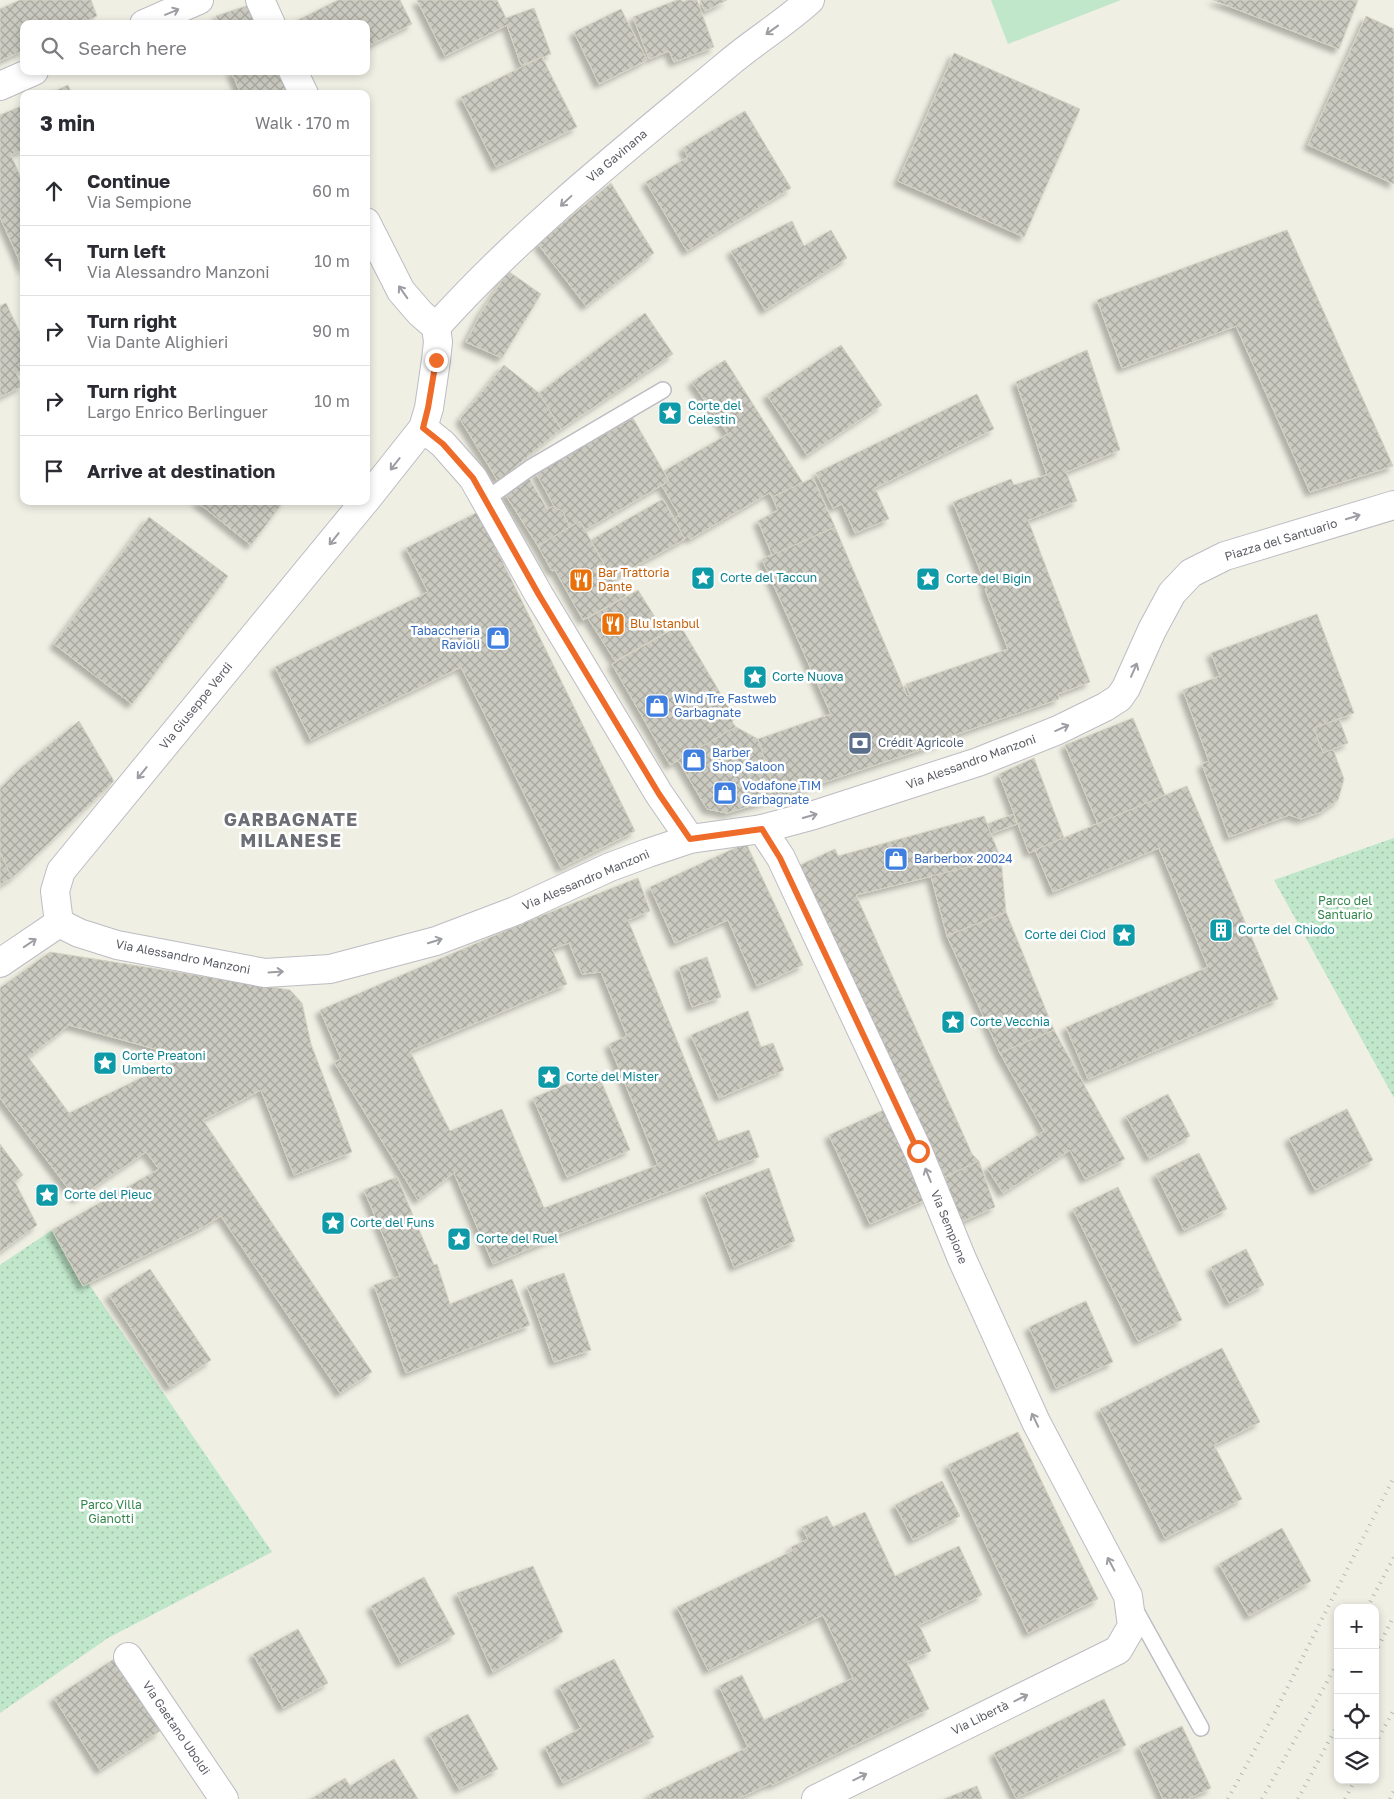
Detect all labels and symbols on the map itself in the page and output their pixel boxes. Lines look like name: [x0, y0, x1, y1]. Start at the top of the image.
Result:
one-way arrow: [164, 6, 179, 16]
one-way arrow: [765, 25, 779, 35]
street label: Via Gavinana: [583, 126, 650, 185]
one-way arrow: [559, 195, 572, 207]
one-way arrow: [398, 285, 408, 299]
route end: [425, 349, 448, 372]
place label: Corte del Celestin: [688, 398, 741, 427]
place icon: Corte del Celestin: [657, 400, 683, 426]
one-way arrow: [390, 457, 400, 471]
one-way arrow: [1344, 512, 1360, 521]
street label: Piazza del Santuario: [1223, 515, 1339, 564]
one-way arrow: [329, 532, 340, 545]
place label: Bar Trattoria Dante: [598, 565, 669, 594]
place icon: Corte del Taccun: [690, 565, 716, 591]
place icon: Corte del Bigin: [915, 566, 941, 592]
restaurant icon: Bar Trattoria Dante: [568, 567, 594, 593]
place label: Corte del Taccun: [720, 570, 817, 585]
place label: Corte del Bigin: [946, 571, 1031, 586]
restaurant icon: Blu Istanbul: [600, 611, 626, 637]
place label: Blu Istanbul: [630, 616, 700, 631]
place label: Tabaccheria Ravioli: [411, 623, 480, 652]
shop icon: Tabaccheria Ravioli: [485, 625, 511, 651]
street label: Via Giuseppe Verdi: [156, 659, 235, 752]
one-way arrow: [1130, 663, 1140, 678]
place icon: Corte Nuova: [742, 664, 768, 690]
place label: Corte Nuova: [772, 669, 844, 684]
place label: Wind Tre Fastweb Garbagnate: [674, 691, 776, 720]
shop icon: Wind Tre Fastweb Garbagnate: [644, 693, 670, 719]
one-way arrow: [1054, 722, 1069, 732]
bank icon: Crédit Agricole: [847, 730, 873, 756]
street label: Via Alessandro Manzoni: [904, 731, 1038, 792]
place label: Crédit Agricole: [878, 735, 964, 750]
place label: Barber Shop Saloon: [712, 745, 785, 774]
shop icon: Barber Shop Saloon: [681, 747, 707, 773]
one-way arrow: [137, 766, 148, 779]
place label: Vodafone TIM Garbagnate: [742, 778, 821, 807]
shop icon: Vodafone TIM Garbagnate: [712, 780, 738, 806]
district label: GARBAGNATE MILANESE: [224, 808, 358, 851]
one-way arrow: [801, 811, 817, 821]
street label: Via Alessandro Manzoni: [520, 846, 652, 913]
shop icon: Barberbox 20024: [883, 846, 909, 872]
place label: Barberbox 20024: [914, 851, 1013, 866]
park label: Parco del Santuario: [1317, 893, 1373, 922]
building icon: Corte del Chiodo: [1208, 917, 1234, 943]
place icon: Corte dei Ciod: [1111, 922, 1137, 948]
place label: Corte del Chiodo: [1238, 922, 1335, 937]
place label: Corte dei Ciod: [1024, 927, 1106, 942]
street label: Via Alessandro Manzoni: [114, 936, 252, 977]
one-way arrow: [426, 936, 442, 945]
one-way arrow: [22, 938, 36, 948]
one-way arrow: [268, 968, 284, 977]
place icon: Corte Vecchia: [940, 1009, 966, 1035]
place label: Corte Vecchia: [970, 1014, 1050, 1029]
place label: Corte Preatoni Umberto: [122, 1048, 206, 1077]
place icon: Corte Preatoni Umberto: [92, 1050, 118, 1076]
place icon: Corte del Mister: [536, 1064, 562, 1090]
place label: Corte del Mister: [566, 1069, 659, 1084]
route start: [907, 1140, 930, 1163]
one-way arrow: [923, 1168, 932, 1184]
place icon: Corte del Pieuc: [34, 1182, 60, 1208]
place label: Corte del Pieuc: [64, 1187, 153, 1202]
street label: Via Sempione: [928, 1188, 971, 1266]
place icon: Corte del Funs: [320, 1210, 346, 1236]
place label: Corte del Funs: [350, 1215, 434, 1230]
place icon: Corte del Ruel: [446, 1226, 472, 1252]
place label: Corte del Ruel: [476, 1231, 558, 1246]
one-way arrow: [1030, 1413, 1040, 1428]
park label: Parco Villa Gianotti: [80, 1497, 142, 1526]
one-way arrow: [1106, 1557, 1115, 1572]
street label: Via Gaetano Uboldi: [139, 1678, 213, 1778]
one-way arrow: [1013, 1693, 1028, 1702]
street label: Via Libertà: [949, 1697, 1011, 1738]
one-way arrow: [852, 1772, 867, 1782]

